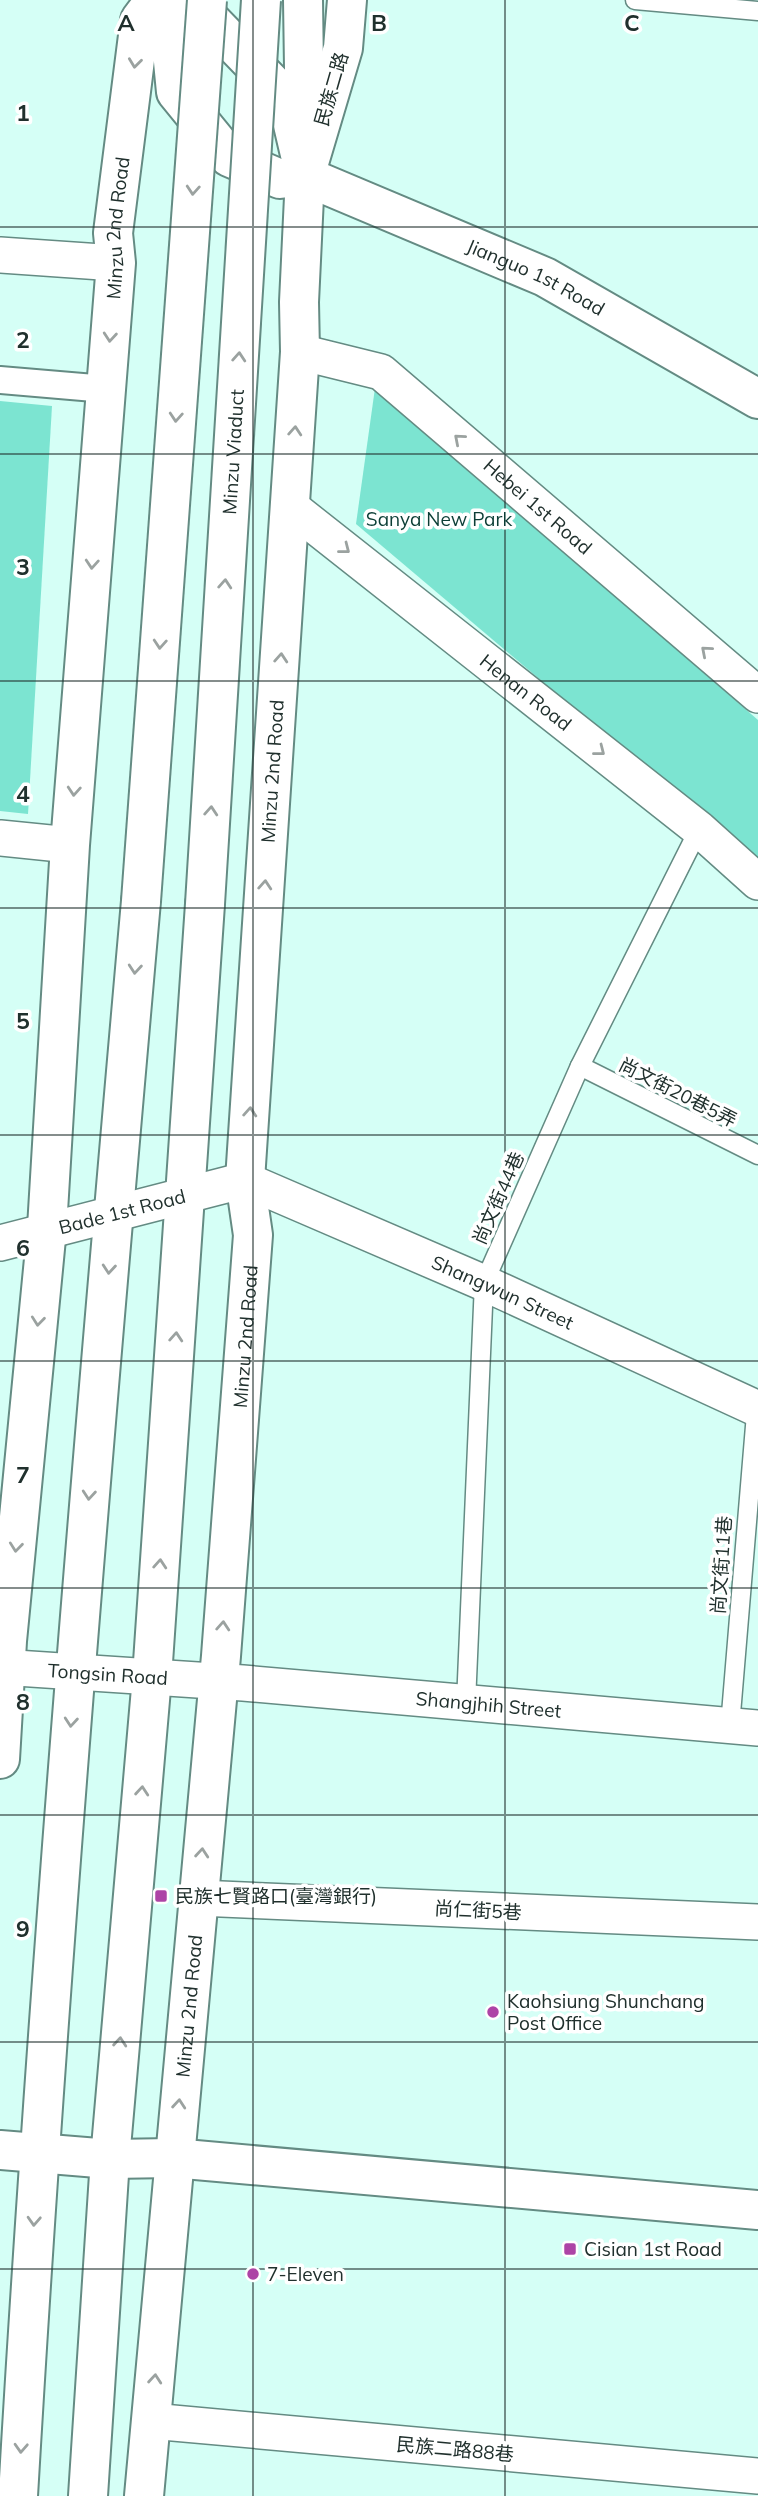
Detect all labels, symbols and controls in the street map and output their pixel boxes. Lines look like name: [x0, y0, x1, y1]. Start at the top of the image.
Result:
text: A: [117, 8, 135, 37]
text: B: [371, 8, 387, 37]
text: C: [624, 8, 640, 37]
street label: 民族二路: [309, 49, 353, 129]
one-way arrow: [127, 57, 142, 68]
text: 1: [16, 98, 30, 127]
street label: Minzu 2nd Road: [101, 155, 135, 300]
one-way arrow: [186, 185, 201, 196]
street label: Jianguo 1st Road: [463, 233, 609, 321]
text: 2: [16, 325, 30, 354]
one-way arrow: [103, 332, 118, 343]
one-way arrow: [231, 351, 246, 362]
street label: Minzu Viaduct: [217, 388, 249, 515]
one-way arrow: [169, 412, 184, 423]
one-way arrow: [288, 425, 303, 436]
one-way arrow: [454, 435, 467, 447]
street label: Hebei 1st Road: [479, 453, 597, 559]
park label: Sanya New Park: [366, 507, 512, 531]
one-way arrow: [336, 541, 349, 553]
text: 3: [16, 552, 30, 581]
one-way arrow: [85, 559, 100, 570]
one-way arrow: [217, 579, 232, 590]
one-way arrow: [153, 639, 168, 650]
one-way arrow: [701, 647, 714, 659]
street label: Henan Road: [475, 649, 576, 736]
one-way arrow: [273, 652, 288, 663]
street label: Minzu 2nd Road: [255, 699, 289, 844]
one-way arrow: [592, 742, 605, 755]
text: 4: [16, 779, 30, 808]
one-way arrow: [67, 786, 82, 797]
one-way arrow: [203, 806, 218, 817]
one-way arrow: [257, 879, 272, 890]
one-way arrow: [128, 964, 143, 975]
text: 5: [16, 1006, 30, 1035]
street label: 尚文街20巷5弄: [615, 1052, 741, 1132]
one-way arrow: [242, 1106, 257, 1117]
street label: 尚文街44巷: [467, 1148, 529, 1248]
street label: Bade 1st Road: [56, 1184, 188, 1239]
text: 6: [16, 1233, 30, 1262]
street label: Shangwun Street: [428, 1250, 578, 1335]
one-way arrow: [102, 1263, 117, 1274]
street label: Minzu 2nd Road: [228, 1264, 263, 1409]
one-way arrow: [31, 1315, 46, 1326]
one-way arrow: [168, 1331, 183, 1342]
text: 7: [16, 1460, 30, 1489]
one-way arrow: [82, 1490, 97, 1501]
street label: 尚文街11巷: [706, 1515, 736, 1615]
one-way arrow: [9, 1542, 24, 1553]
one-way arrow: [152, 1558, 167, 1569]
one-way arrow: [215, 1620, 230, 1631]
street label: Tongsin Road: [47, 1658, 169, 1690]
street label: Shangjhih Street: [415, 1686, 563, 1723]
text: 8: [16, 1687, 30, 1716]
one-way arrow: [64, 1717, 79, 1728]
one-way arrow: [134, 1785, 149, 1796]
one-way arrow: [194, 1847, 209, 1858]
place label: 民族七賢路口(臺灣銀行): [175, 1884, 377, 1908]
marker: 民族七賢路口(臺灣銀行): [153, 1888, 169, 1904]
street label: 尚仁街5巷: [434, 1896, 522, 1924]
text: 9: [16, 1914, 30, 1943]
street label: Minzu 2nd Road: [170, 1934, 207, 2079]
place label: Kaohsiung Shunchang Post Office: [507, 1989, 705, 2035]
marker: Kaohsiung Shunchang Post Office: [485, 2004, 501, 2020]
one-way arrow: [112, 2036, 127, 2047]
one-way arrow: [171, 2098, 186, 2110]
one-way arrow: [27, 2215, 42, 2226]
place label: Cisian 1st Road: [584, 2237, 722, 2261]
marker: Cisian 1st Road: [562, 2241, 578, 2257]
place label: 7-Eleven: [267, 2262, 344, 2286]
marker: 7-Eleven: [245, 2266, 261, 2282]
one-way arrow: [147, 2373, 162, 2384]
street label: 民族二路88巷: [395, 2432, 515, 2466]
one-way arrow: [14, 2442, 29, 2453]

